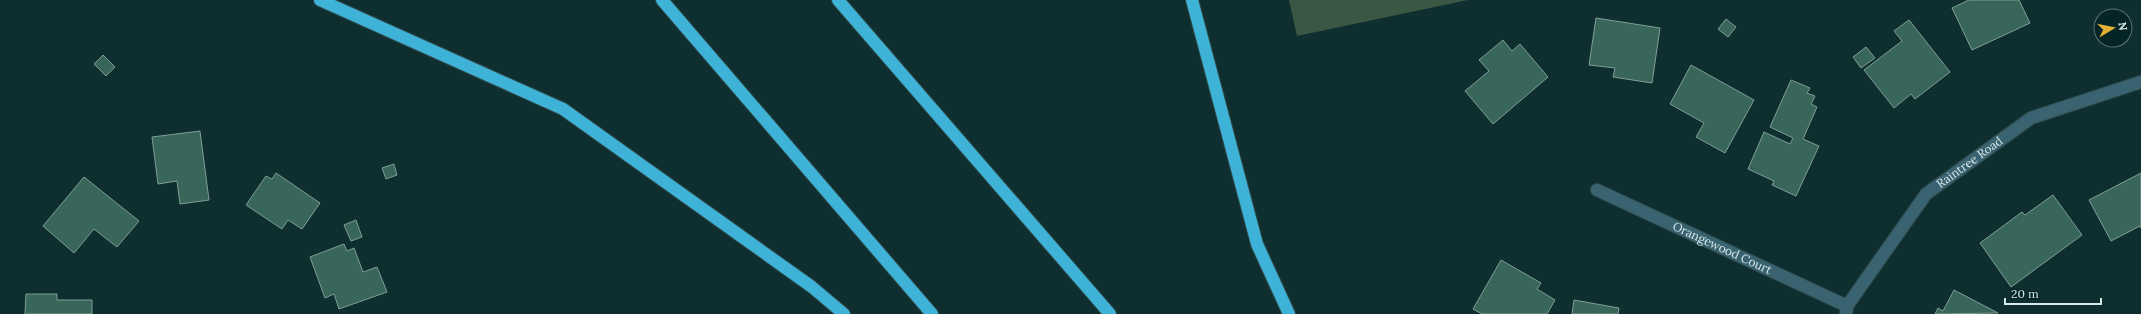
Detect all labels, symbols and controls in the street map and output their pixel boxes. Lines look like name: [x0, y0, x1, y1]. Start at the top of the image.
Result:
north arrow: [2093, 8, 2133, 48]
text: N: [2115, 21, 2131, 32]
street label: Raintree Road: [1933, 133, 2005, 191]
street label: Orangewood Court: [1670, 218, 1775, 277]
scale bar: [2005, 280, 2101, 306]
text: 20 m: [2011, 286, 2039, 301]

